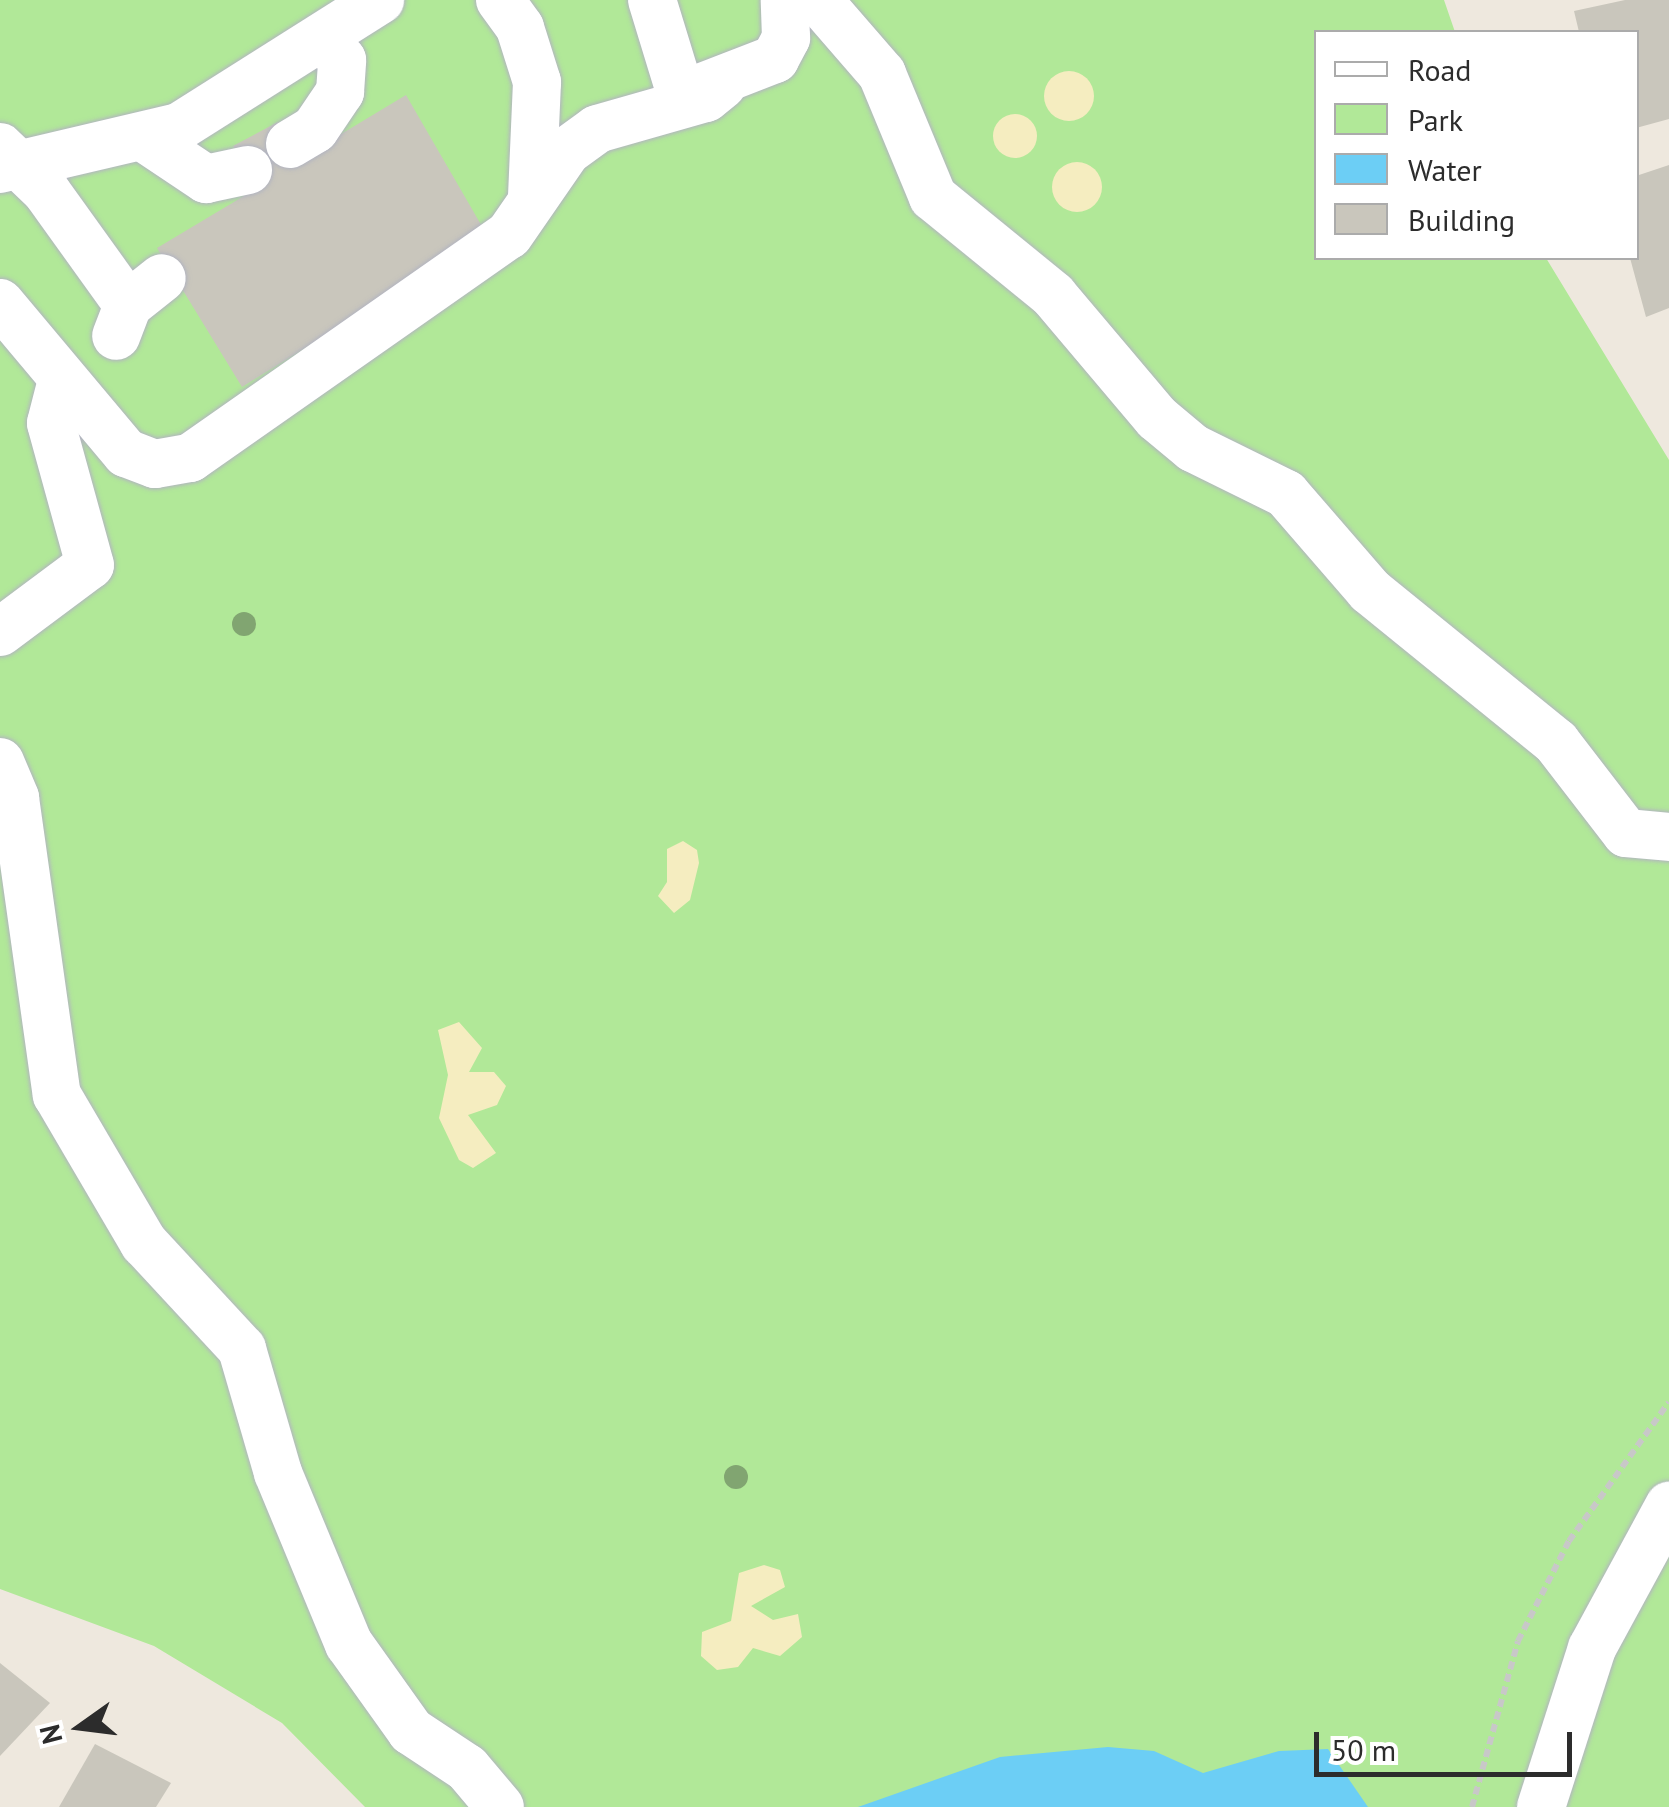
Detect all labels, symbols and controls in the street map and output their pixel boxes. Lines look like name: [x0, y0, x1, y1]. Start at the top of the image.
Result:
legend: [1314, 30, 1639, 260]
text: Road: [1408, 50, 1472, 89]
text: Park: [1408, 100, 1463, 139]
text: Water: [1408, 150, 1482, 189]
text: Building: [1408, 200, 1515, 239]
north arrow: [30, 1677, 130, 1777]
scale bar: [1319, 1712, 1576, 1774]
text: N: [30, 1721, 71, 1748]
text: 50 m: [1331, 1730, 1396, 1769]

